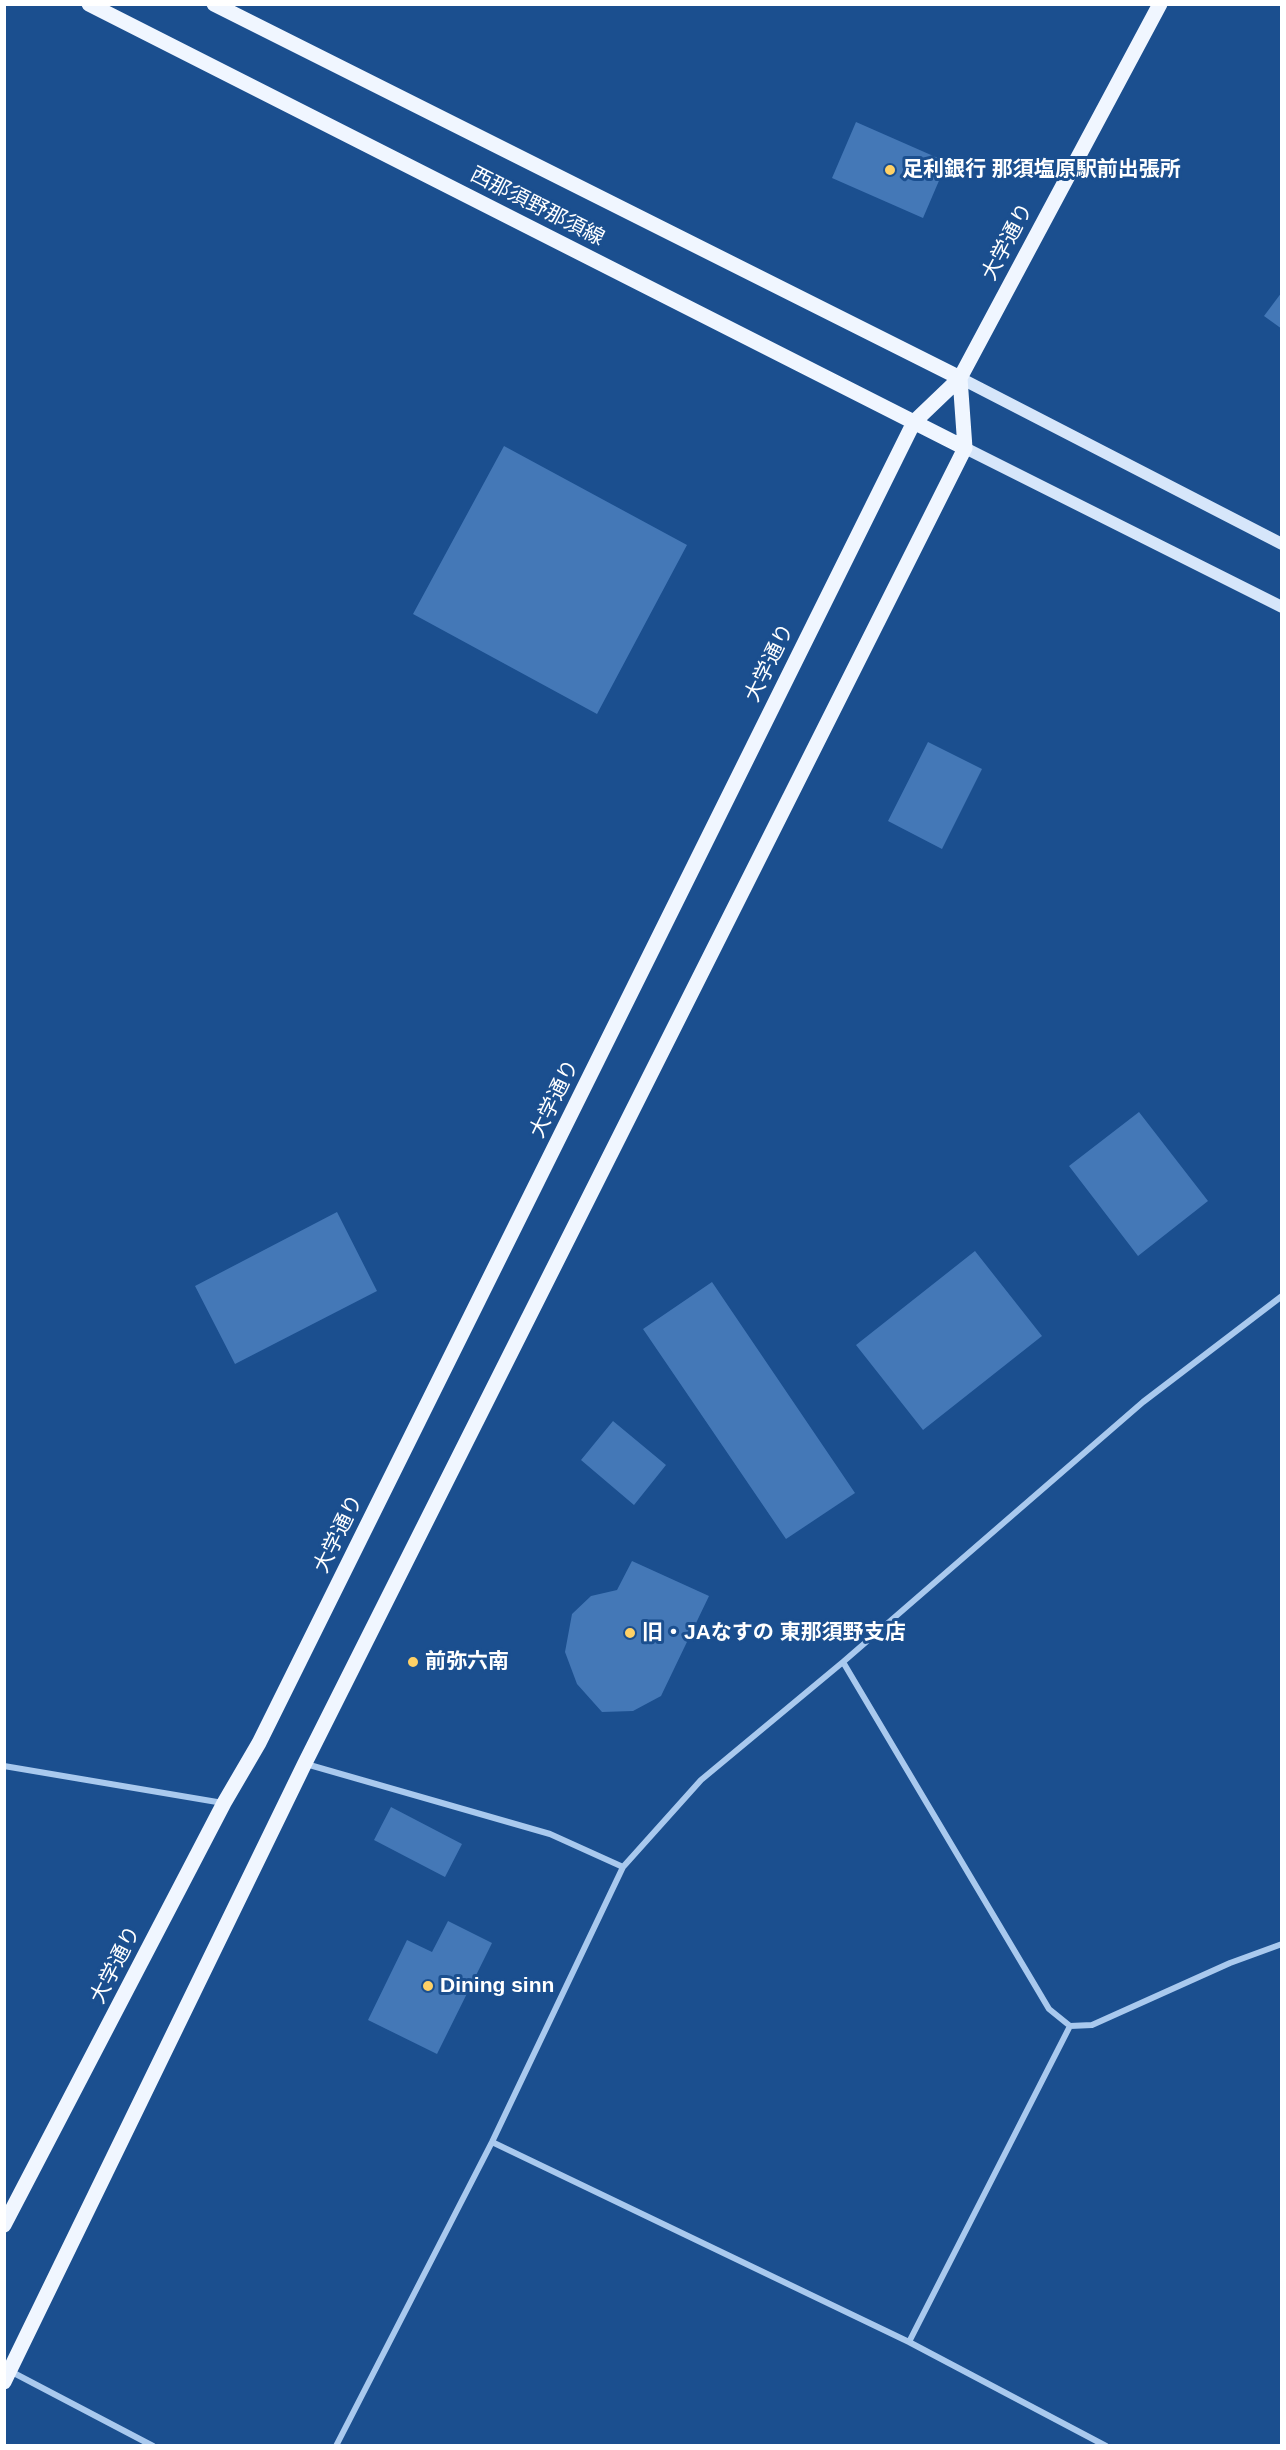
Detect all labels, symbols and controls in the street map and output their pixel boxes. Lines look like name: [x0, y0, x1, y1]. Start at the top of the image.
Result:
place label: 足利銀行 那須塩原駅前出張所: [902, 157, 1181, 183]
street label: 西那須野那須線: [466, 162, 608, 252]
marker: 足利銀行 那須塩原駅前出張所: [883, 163, 897, 177]
street label: 大学通り: [977, 199, 1039, 285]
street label: 大学通り: [740, 620, 800, 706]
street label: 大学通り: [525, 1056, 585, 1142]
street label: 大学通り: [309, 1491, 369, 1577]
place label: 旧・JAなすの 東那須野支店: [642, 1620, 906, 1646]
marker: 旧・JAなすの 東那須野支店: [623, 1626, 637, 1640]
place label: 前弥六南: [425, 1649, 509, 1675]
marker: 前弥六南: [406, 1655, 420, 1669]
street label: 大学通り: [86, 1922, 146, 2008]
place label: Dining sinn: [440, 1973, 554, 1999]
marker: Dining sinn: [421, 1979, 435, 1993]

